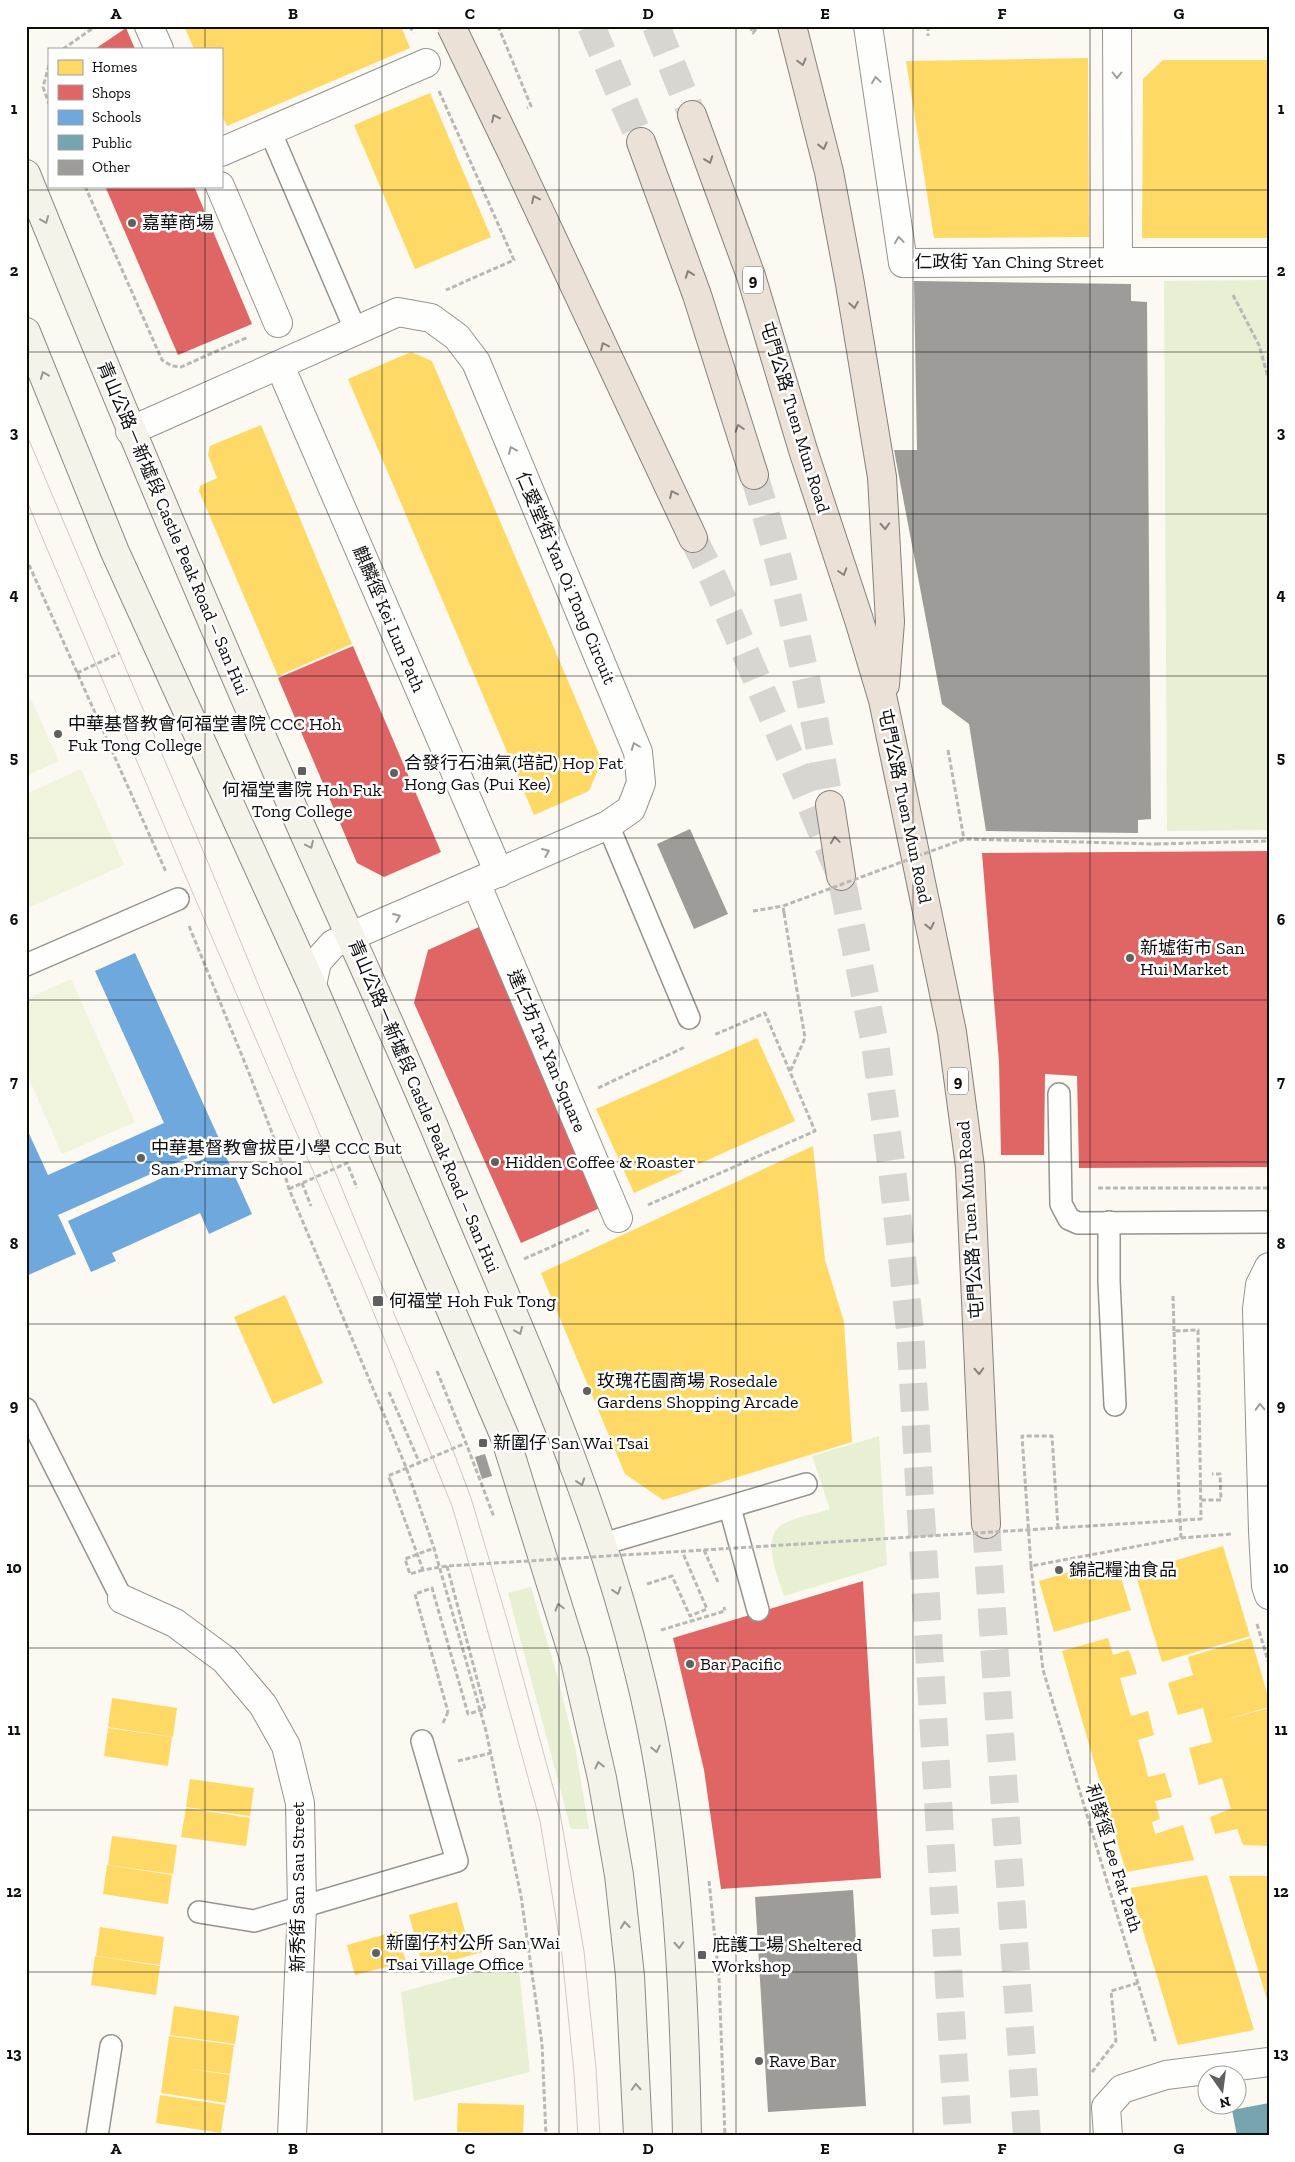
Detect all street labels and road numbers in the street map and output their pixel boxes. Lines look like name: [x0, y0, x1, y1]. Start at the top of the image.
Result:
street label: 仁政街 Yan Ching Street: [914, 251, 1104, 273]
road number: 9: [743, 266, 763, 294]
street label: 屯門公路 Tuen Mun Road: [755, 319, 835, 515]
street label: 青山公路－新墟段 Castle Peak Road – San Hui: [93, 358, 253, 698]
street label: 仁愛堂街 Yan Oi Tong Circuit: [511, 468, 621, 688]
street label: 麒麟徑 Kei Lun Path: [348, 543, 430, 695]
street label: 屯門公路 Tuen Mun Road: [874, 706, 936, 906]
street label: 青山公路－新墟段 Castle Peak Road – San Hui: [344, 936, 504, 1276]
street label: 達仁坊 Tat Yan Square: [503, 966, 591, 1136]
road number: 9: [948, 1068, 968, 1094]
street label: 屯門公路 Tuen Mun Road: [952, 1120, 988, 1320]
street label: 利發徑 Lee Fat Path: [1081, 1781, 1147, 1935]
street label: 新秀街 San Sau Street: [287, 1801, 309, 1972]

